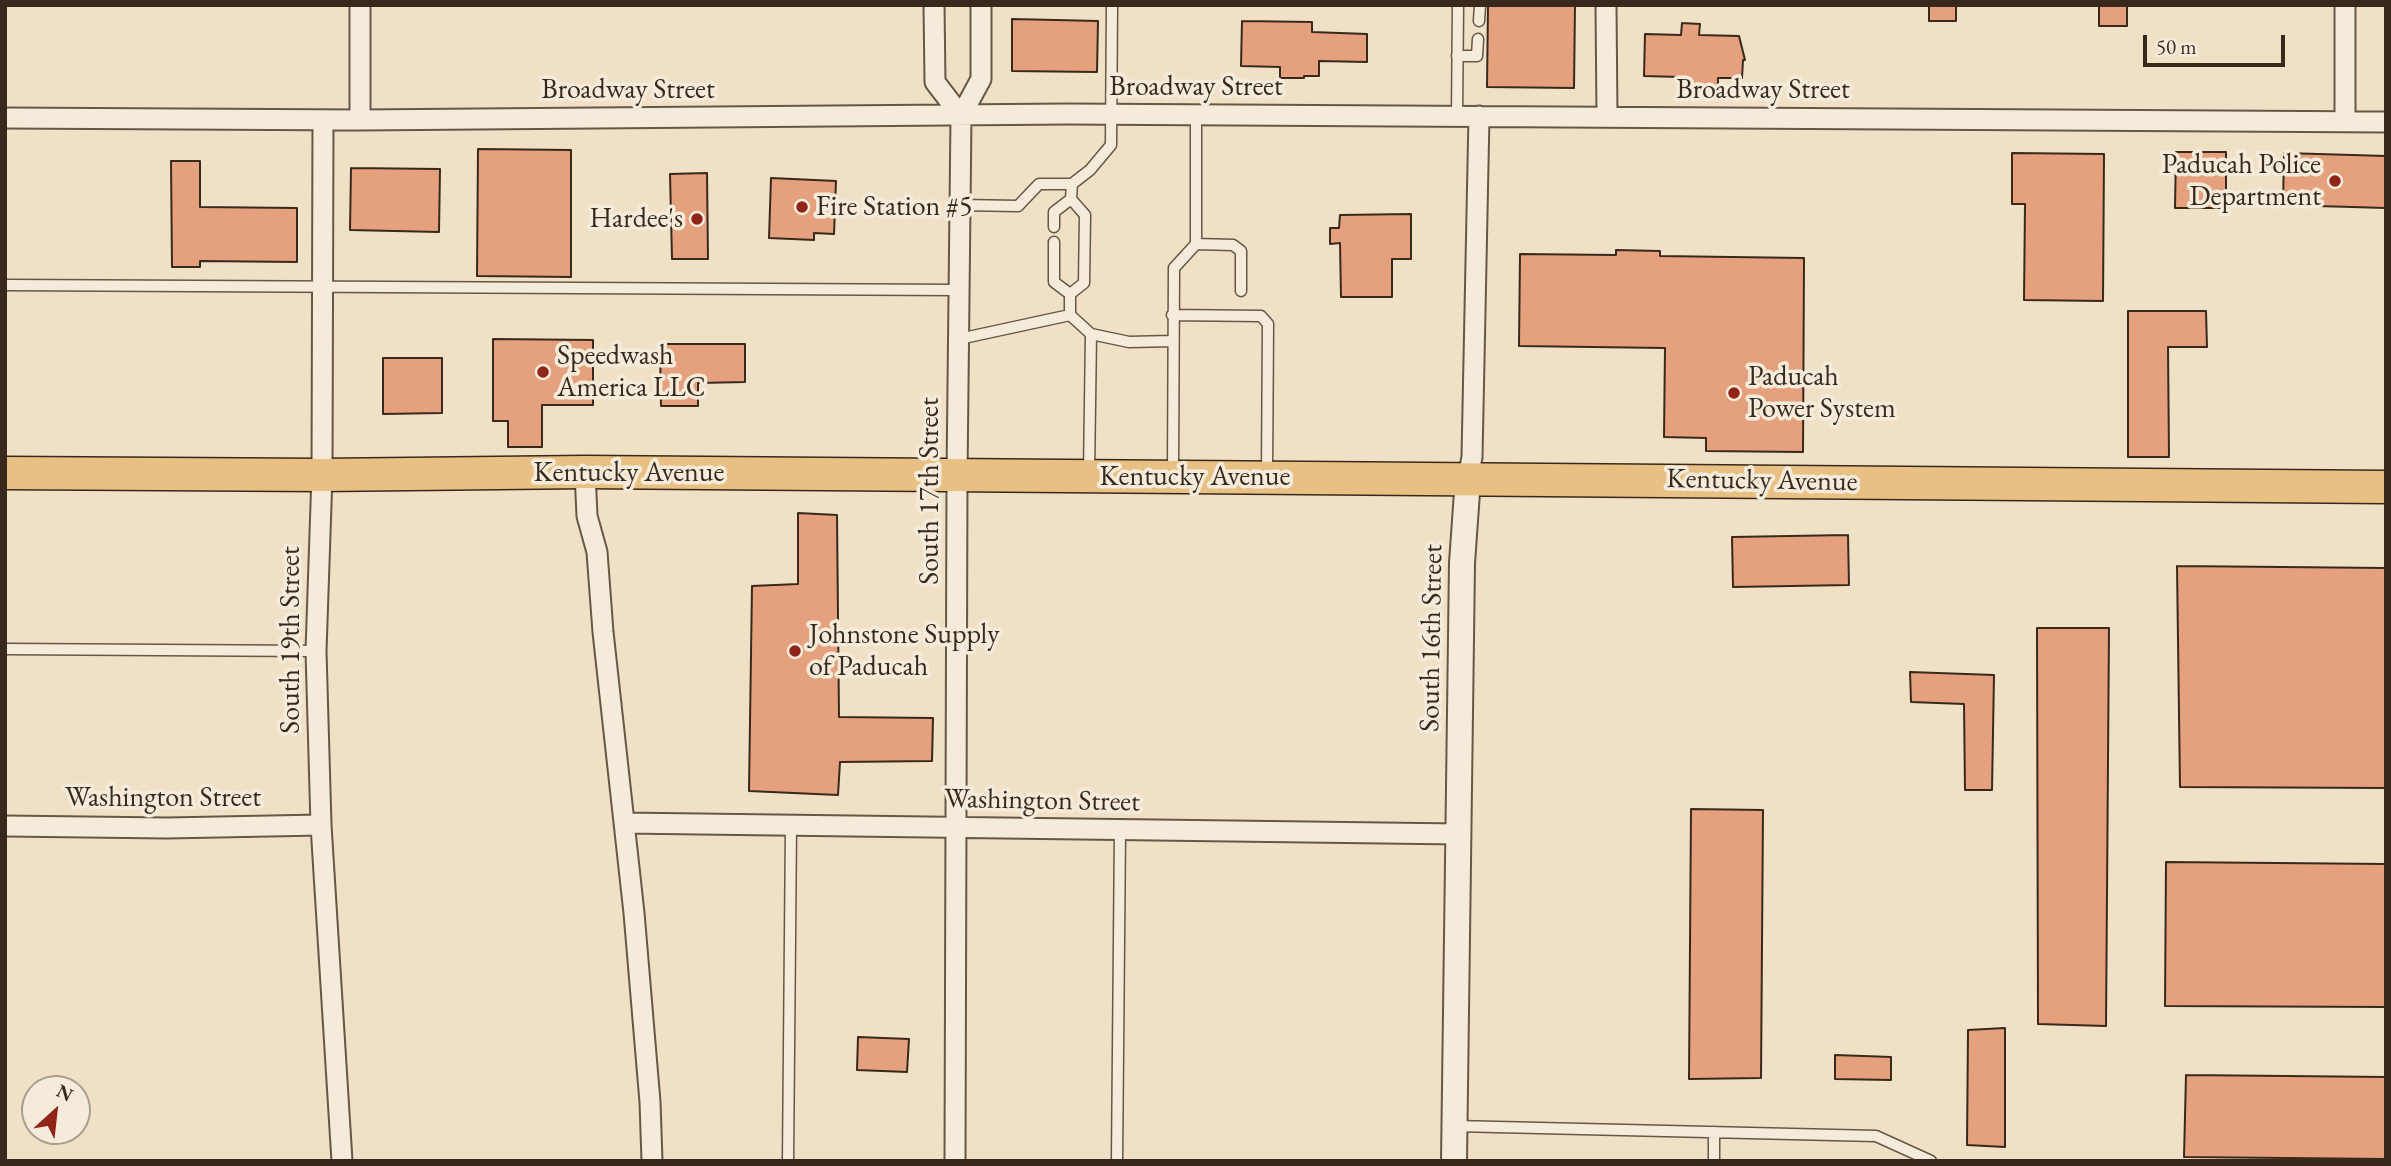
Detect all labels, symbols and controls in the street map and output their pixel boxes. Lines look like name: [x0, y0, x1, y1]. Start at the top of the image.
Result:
scale bar: [2146, 21, 2288, 65]
text: 50 m: [2156, 33, 2197, 60]
street label: Broadway Street: [1109, 70, 1283, 104]
street label: Broadway Street: [541, 73, 715, 107]
street label: Broadway Street: [1676, 73, 1850, 107]
place label: Paducah Police Department: [2162, 148, 2321, 214]
marker: Paducah Police Department: [2327, 173, 2343, 189]
place label: Fire Station #5: [816, 190, 972, 224]
marker: Fire Station #5: [794, 199, 810, 215]
place label: Hardee's: [589, 202, 683, 236]
marker: Hardee's: [689, 211, 705, 227]
place label: Speedwash America LLC: [557, 339, 706, 405]
place label: Paducah Power System: [1748, 360, 1896, 426]
marker: Speedwash America LLC: [535, 364, 551, 380]
marker: Paducah Power System: [1726, 385, 1742, 401]
street label: South 17th Street: [913, 397, 947, 585]
street label: Kentucky Avenue: [533, 456, 725, 490]
street label: Kentucky Avenue: [1099, 460, 1291, 494]
street label: Kentucky Avenue: [1666, 463, 1858, 499]
street label: South 16th Street: [1414, 544, 1450, 732]
street label: South 19th Street: [274, 546, 308, 734]
place label: Johnstone Supply of Paducah: [809, 618, 1000, 684]
marker: Johnstone Supply of Paducah: [787, 643, 803, 659]
street label: Washington Street: [65, 781, 261, 815]
street label: Washington Street: [944, 782, 1140, 820]
north arrow: [21, 1075, 91, 1145]
text: N: [52, 1078, 77, 1107]

